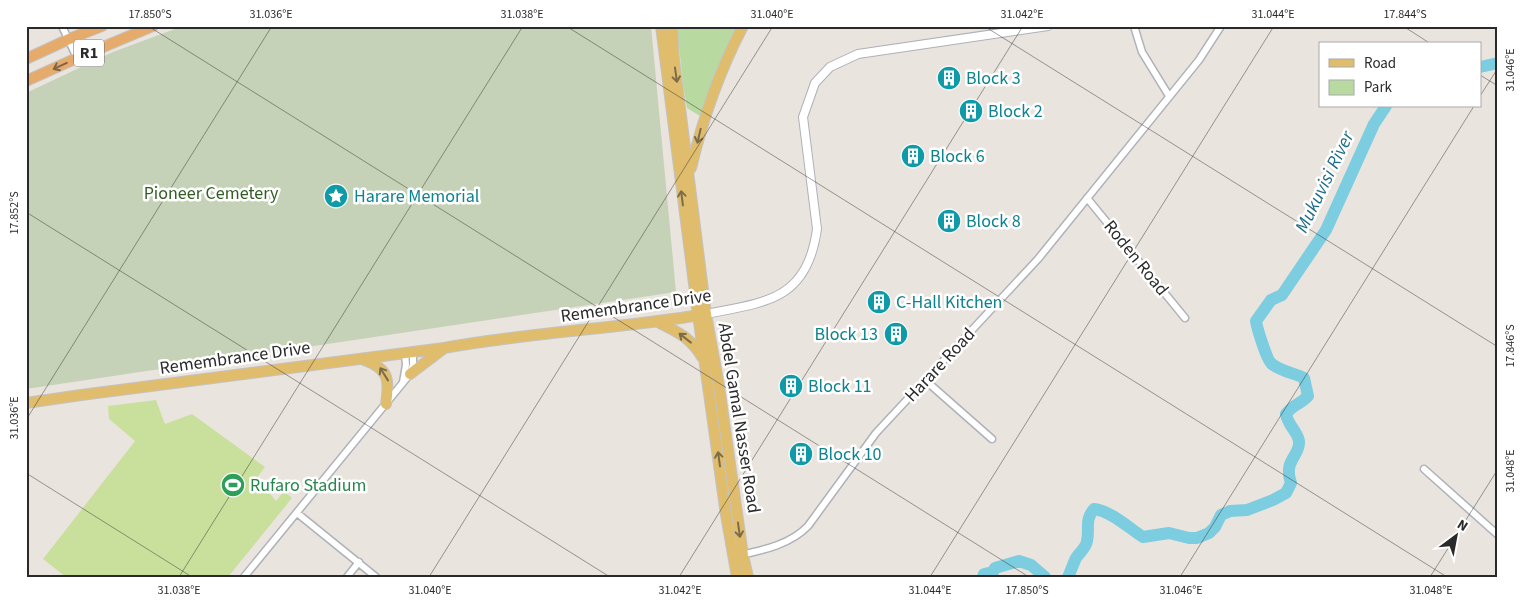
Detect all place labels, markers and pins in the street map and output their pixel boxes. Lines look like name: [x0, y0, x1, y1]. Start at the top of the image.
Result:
building icon: Block 3: [936, 65, 962, 91]
place label: Block 3: [966, 66, 1021, 91]
building icon: Block 2: [958, 98, 984, 124]
place label: Block 2: [988, 99, 1043, 124]
building icon: Block 6: [900, 143, 926, 169]
place label: Block 6: [930, 144, 985, 169]
place icon: Harare Memorial: [323, 183, 349, 209]
place label: Harare Memorial: [354, 184, 479, 209]
building icon: Block 8: [936, 208, 962, 234]
place label: Block 8: [966, 209, 1021, 234]
building icon: C-Hall Kitchen: [866, 289, 892, 315]
place label: C-Hall Kitchen: [896, 290, 1002, 315]
building icon: Block 13: [883, 321, 909, 347]
place label: Block 13: [814, 322, 878, 347]
building icon: Block 11: [778, 373, 804, 399]
place label: Block 11: [808, 374, 872, 399]
building icon: Block 10: [788, 441, 814, 467]
place label: Block 10: [818, 442, 882, 467]
sports icon: Rufaro Stadium: [220, 472, 246, 498]
place label: Rufaro Stadium: [250, 473, 367, 498]

